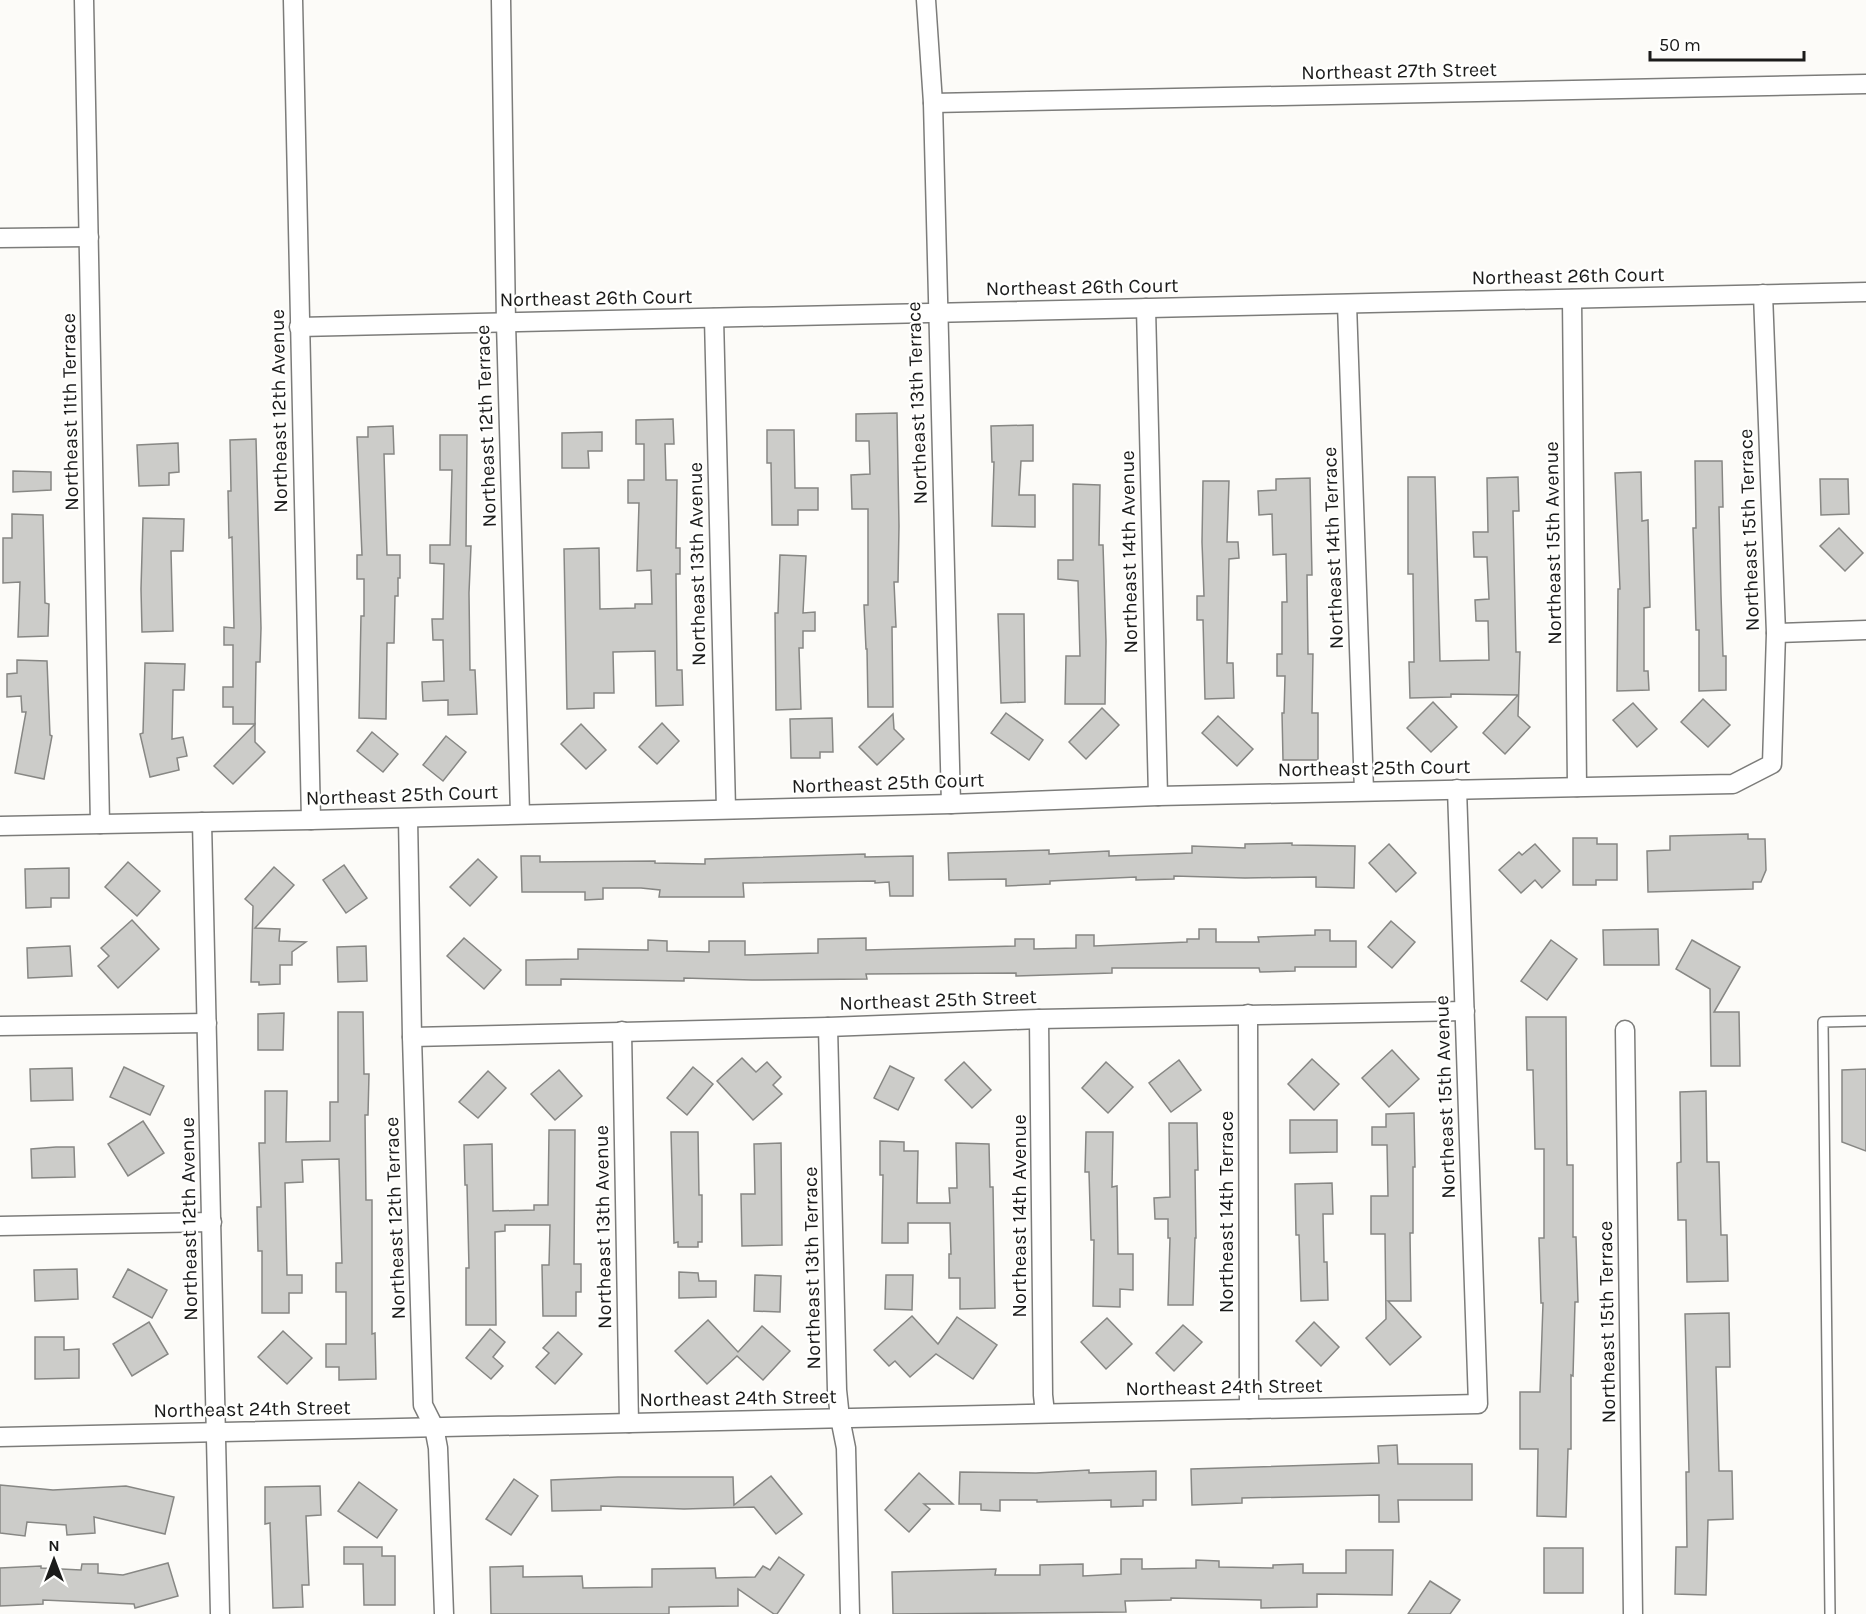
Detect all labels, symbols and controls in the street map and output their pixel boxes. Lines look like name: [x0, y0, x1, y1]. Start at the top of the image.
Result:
scale bar: [1650, 24, 1804, 62]
text: 50 m: [1659, 34, 1701, 56]
street label: Northeast 27th Street: [1301, 58, 1498, 84]
street label: Northeast 26th Court: [1471, 263, 1665, 289]
street label: Northeast 26th Court: [985, 274, 1179, 300]
street label: Northeast 26th Court: [499, 285, 693, 311]
street label: Northeast 13th Terrace: [902, 301, 932, 505]
street label: Northeast 12th Avenue: [266, 309, 292, 513]
street label: Northeast 11th Terrace: [57, 313, 83, 511]
street label: Northeast 12th Terrace: [471, 324, 501, 528]
street label: Northeast 15th Terrace: [1734, 428, 1764, 632]
street label: Northeast 15th Avenue: [1540, 441, 1566, 645]
street label: Northeast 14th Terrace: [1318, 446, 1348, 650]
street label: Northeast 14th Avenue: [1116, 450, 1142, 654]
street label: Northeast 13th Avenue: [684, 462, 710, 666]
street label: Northeast 25th Court: [1277, 755, 1471, 781]
street label: Northeast 25th Court: [791, 768, 985, 798]
street label: Northeast 25th Court: [305, 780, 499, 810]
street label: Northeast 25th Street: [839, 985, 1038, 1015]
street label: Northeast 15th Avenue: [1430, 995, 1460, 1199]
street label: Northeast 14th Terrace: [1215, 1111, 1238, 1313]
street label: Northeast 14th Avenue: [1008, 1114, 1031, 1318]
street label: Northeast 12th Terrace: [380, 1116, 410, 1320]
street label: Northeast 12th Avenue: [176, 1117, 202, 1321]
street label: Northeast 13th Avenue: [590, 1125, 616, 1329]
street label: Northeast 13th Terrace: [799, 1166, 825, 1370]
street label: Northeast 15th Terrace: [1594, 1221, 1620, 1423]
street label: Northeast 24th Street: [1125, 1374, 1323, 1400]
street label: Northeast 24th Street: [639, 1385, 837, 1411]
street label: Northeast 24th Street: [153, 1396, 351, 1422]
north arrow: [24, 1530, 84, 1590]
text: N: [48, 1536, 60, 1555]

